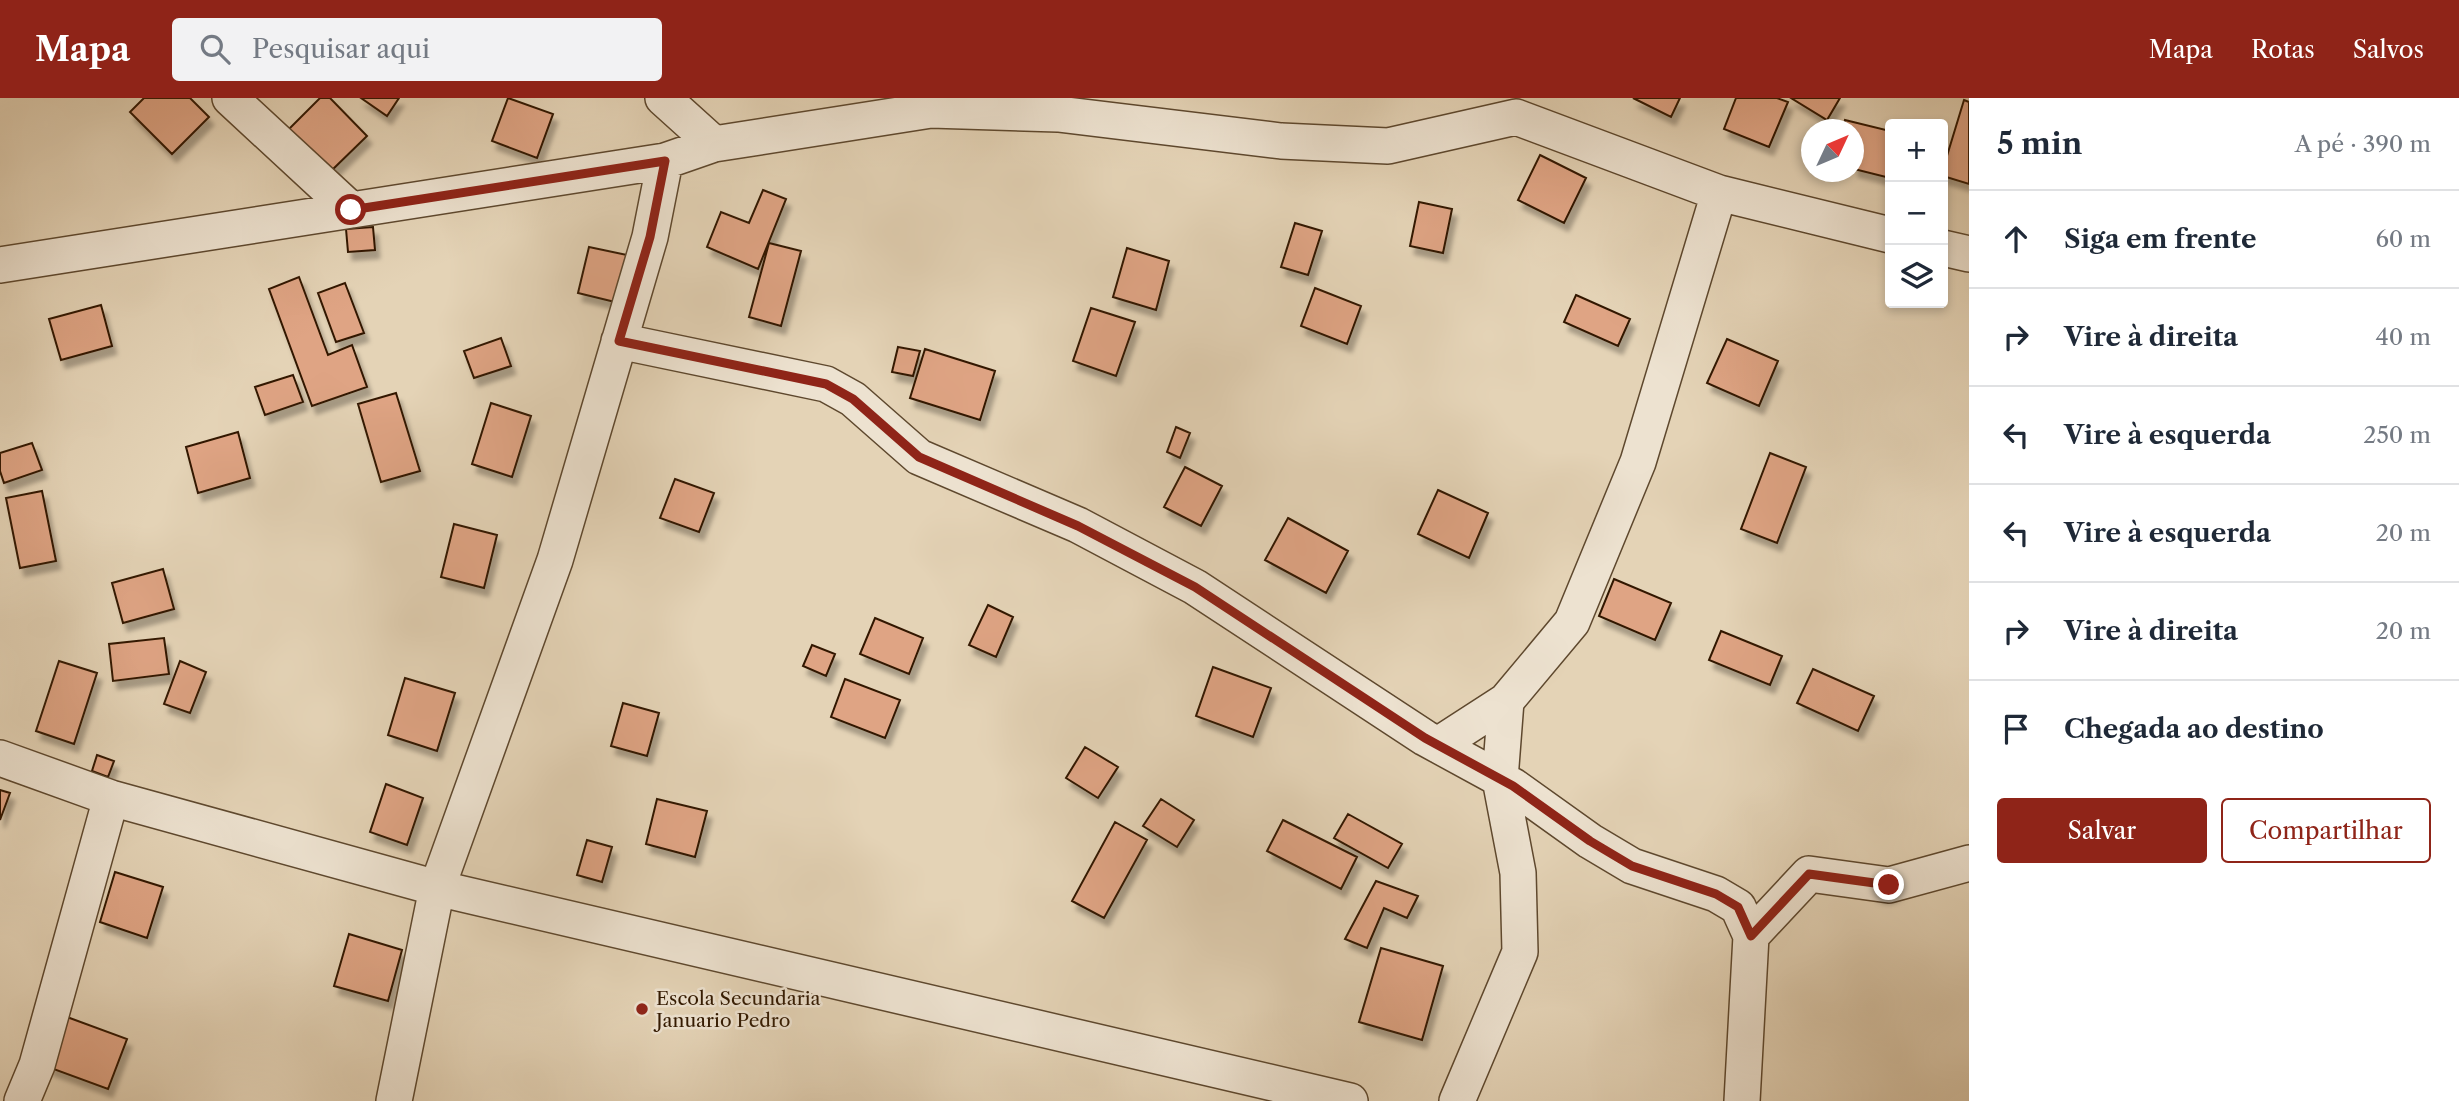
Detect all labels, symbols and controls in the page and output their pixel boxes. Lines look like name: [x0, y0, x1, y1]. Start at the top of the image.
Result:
search box: [172, 18, 662, 81]
text: Mapa: [35, 29, 130, 70]
icon: search: [196, 30, 234, 68]
text: Pesquisar aqui: [252, 33, 430, 65]
text: Mapa: [2149, 35, 2213, 64]
text: Rotas: [2251, 35, 2315, 64]
text: Salvos: [2353, 35, 2424, 64]
north arrow: [1801, 119, 1864, 182]
map controls: [1885, 119, 1948, 308]
button: +: [1885, 119, 1948, 182]
text: 5 min: [1997, 125, 2082, 162]
text: A pé · 390 m: [2295, 130, 2431, 158]
button: −: [1885, 182, 1948, 245]
route start: [335, 194, 366, 225]
icon: ahead: [1997, 220, 2035, 258]
text: Siga em frente: [2064, 223, 2257, 255]
text: 60 m: [2375, 225, 2431, 253]
button: layers: [1885, 245, 1948, 308]
icon: right: [1997, 318, 2035, 356]
text: Vire à direita: [2064, 321, 2238, 353]
text: 40 m: [2376, 323, 2431, 351]
icon: left: [1997, 416, 2035, 454]
text: Vire à esquerda: [2064, 419, 2271, 451]
text: 250 m: [2363, 421, 2431, 449]
icon: left: [1997, 514, 2035, 552]
text: Vire à esquerda: [2064, 517, 2271, 549]
text: 20 m: [2376, 519, 2431, 547]
icon: right: [1997, 612, 2035, 650]
text: Vire à direita: [2064, 615, 2238, 647]
text: 20 m: [2376, 617, 2431, 645]
icon: arrive: [1997, 710, 2035, 748]
text: Chegada ao destino: [2064, 713, 2324, 745]
button: Salvar: [1997, 798, 2207, 863]
button: Compartilhar: [2221, 798, 2431, 863]
route end: [1873, 869, 1904, 900]
place label: Escola Secundaria Januario Pedro: [653, 987, 821, 1032]
marker: Escola Secundaria Januario Pedro: [634, 1001, 650, 1017]

